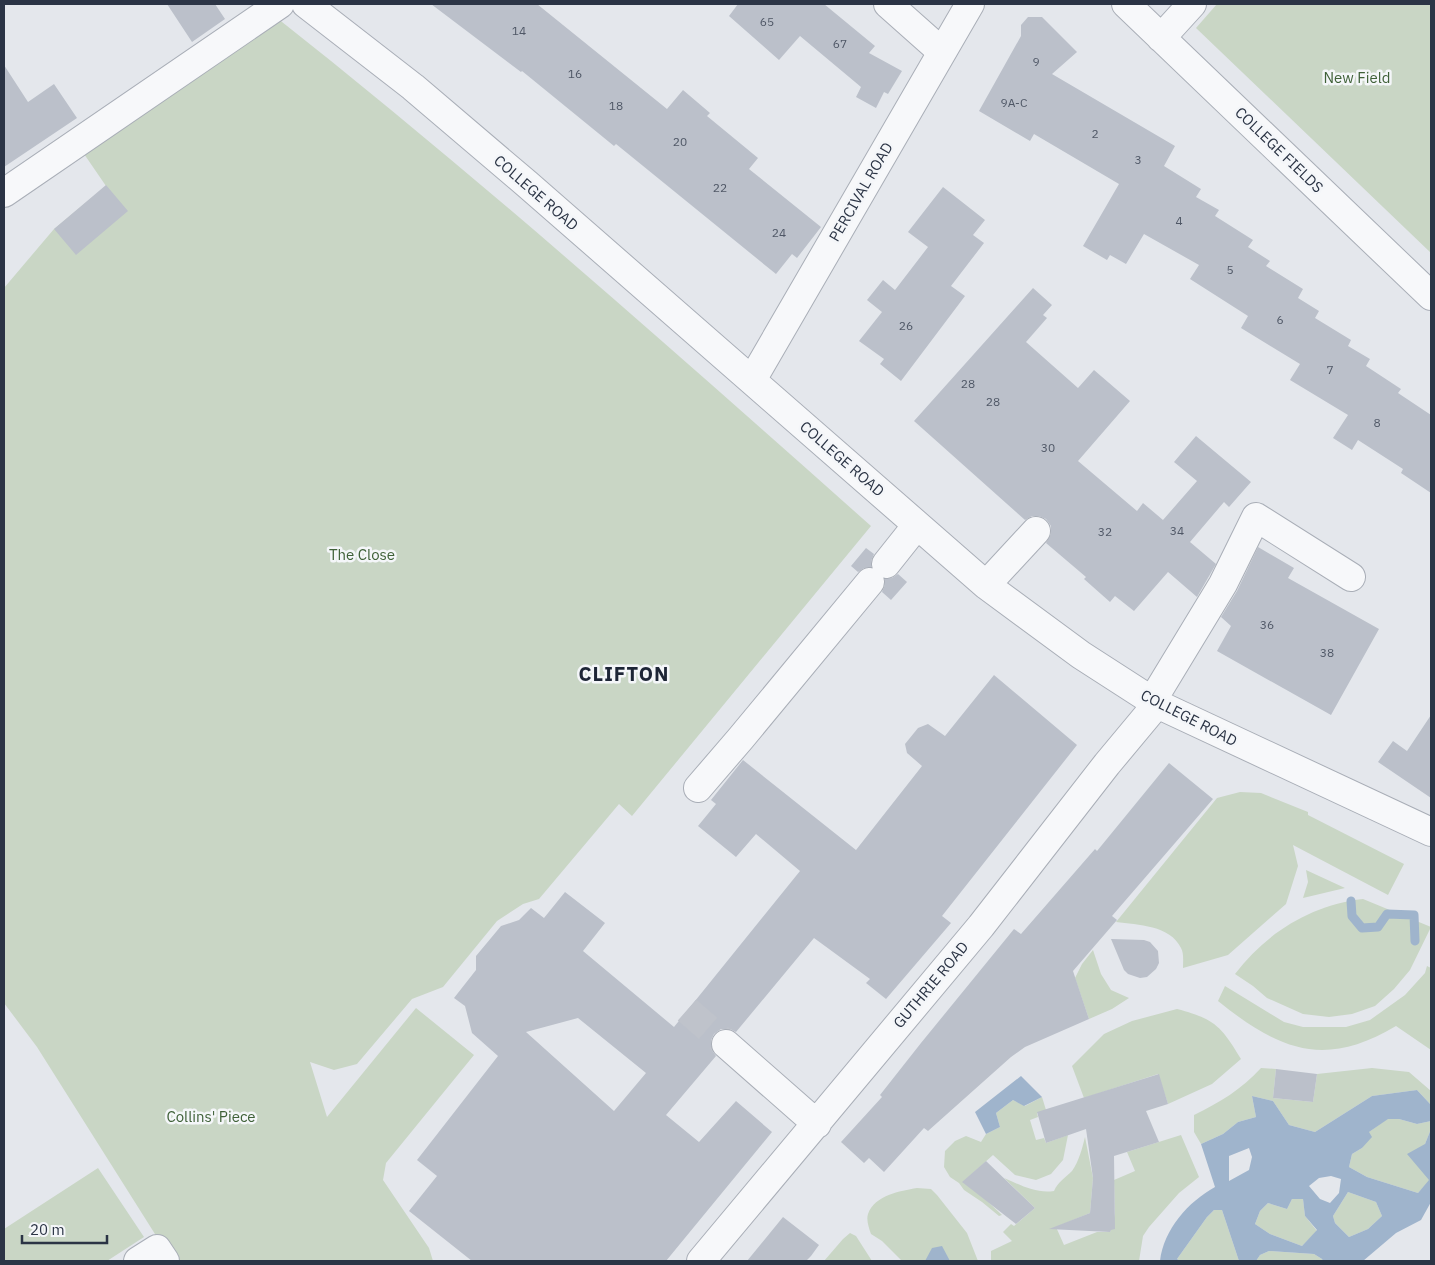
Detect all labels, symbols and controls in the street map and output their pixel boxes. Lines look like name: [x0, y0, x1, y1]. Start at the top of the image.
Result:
house number: 65: [760, 14, 774, 29]
house number: 14: [512, 23, 526, 38]
house number: 67: [833, 36, 847, 51]
house number: 9: [1032, 54, 1040, 69]
house number: 16: [568, 66, 582, 81]
park label: New Field: [1324, 68, 1390, 87]
house number: 9A-C: [1000, 95, 1028, 110]
house number: 18: [609, 98, 623, 113]
street label: COLLEGE FIELDS: [1231, 103, 1328, 197]
house number: 2: [1091, 126, 1099, 141]
house number: 20: [673, 134, 687, 149]
street label: PERCIVAL ROAD: [825, 139, 897, 245]
street label: COLLEGE ROAD: [490, 151, 582, 234]
house number: 3: [1134, 152, 1142, 167]
house number: 22: [713, 180, 727, 195]
house number: 4: [1175, 213, 1183, 228]
house number: 24: [772, 225, 786, 240]
house number: 5: [1226, 262, 1234, 277]
house number: 6: [1276, 312, 1284, 327]
house number: 26: [899, 318, 913, 333]
house number: 7: [1326, 362, 1334, 377]
house number: 28: [961, 376, 975, 391]
house number: 28: [986, 394, 1000, 409]
house number: 8: [1373, 415, 1381, 430]
street label: COLLEGE ROAD: [796, 417, 888, 500]
house number: 30: [1041, 440, 1055, 455]
house number: 34: [1170, 523, 1184, 538]
house number: 32: [1098, 524, 1112, 539]
park label: The Close: [329, 545, 395, 564]
house number: 36: [1260, 617, 1274, 632]
house number: 38: [1320, 645, 1334, 660]
district label: CLIFTON: [579, 660, 669, 687]
street label: COLLEGE ROAD: [1138, 685, 1241, 750]
street label: GUTHRIE ROAD: [889, 938, 972, 1032]
park label: Collins' Piece: [166, 1107, 256, 1126]
scale bar: [22, 1212, 108, 1244]
text: 20 m: [30, 1220, 65, 1239]

